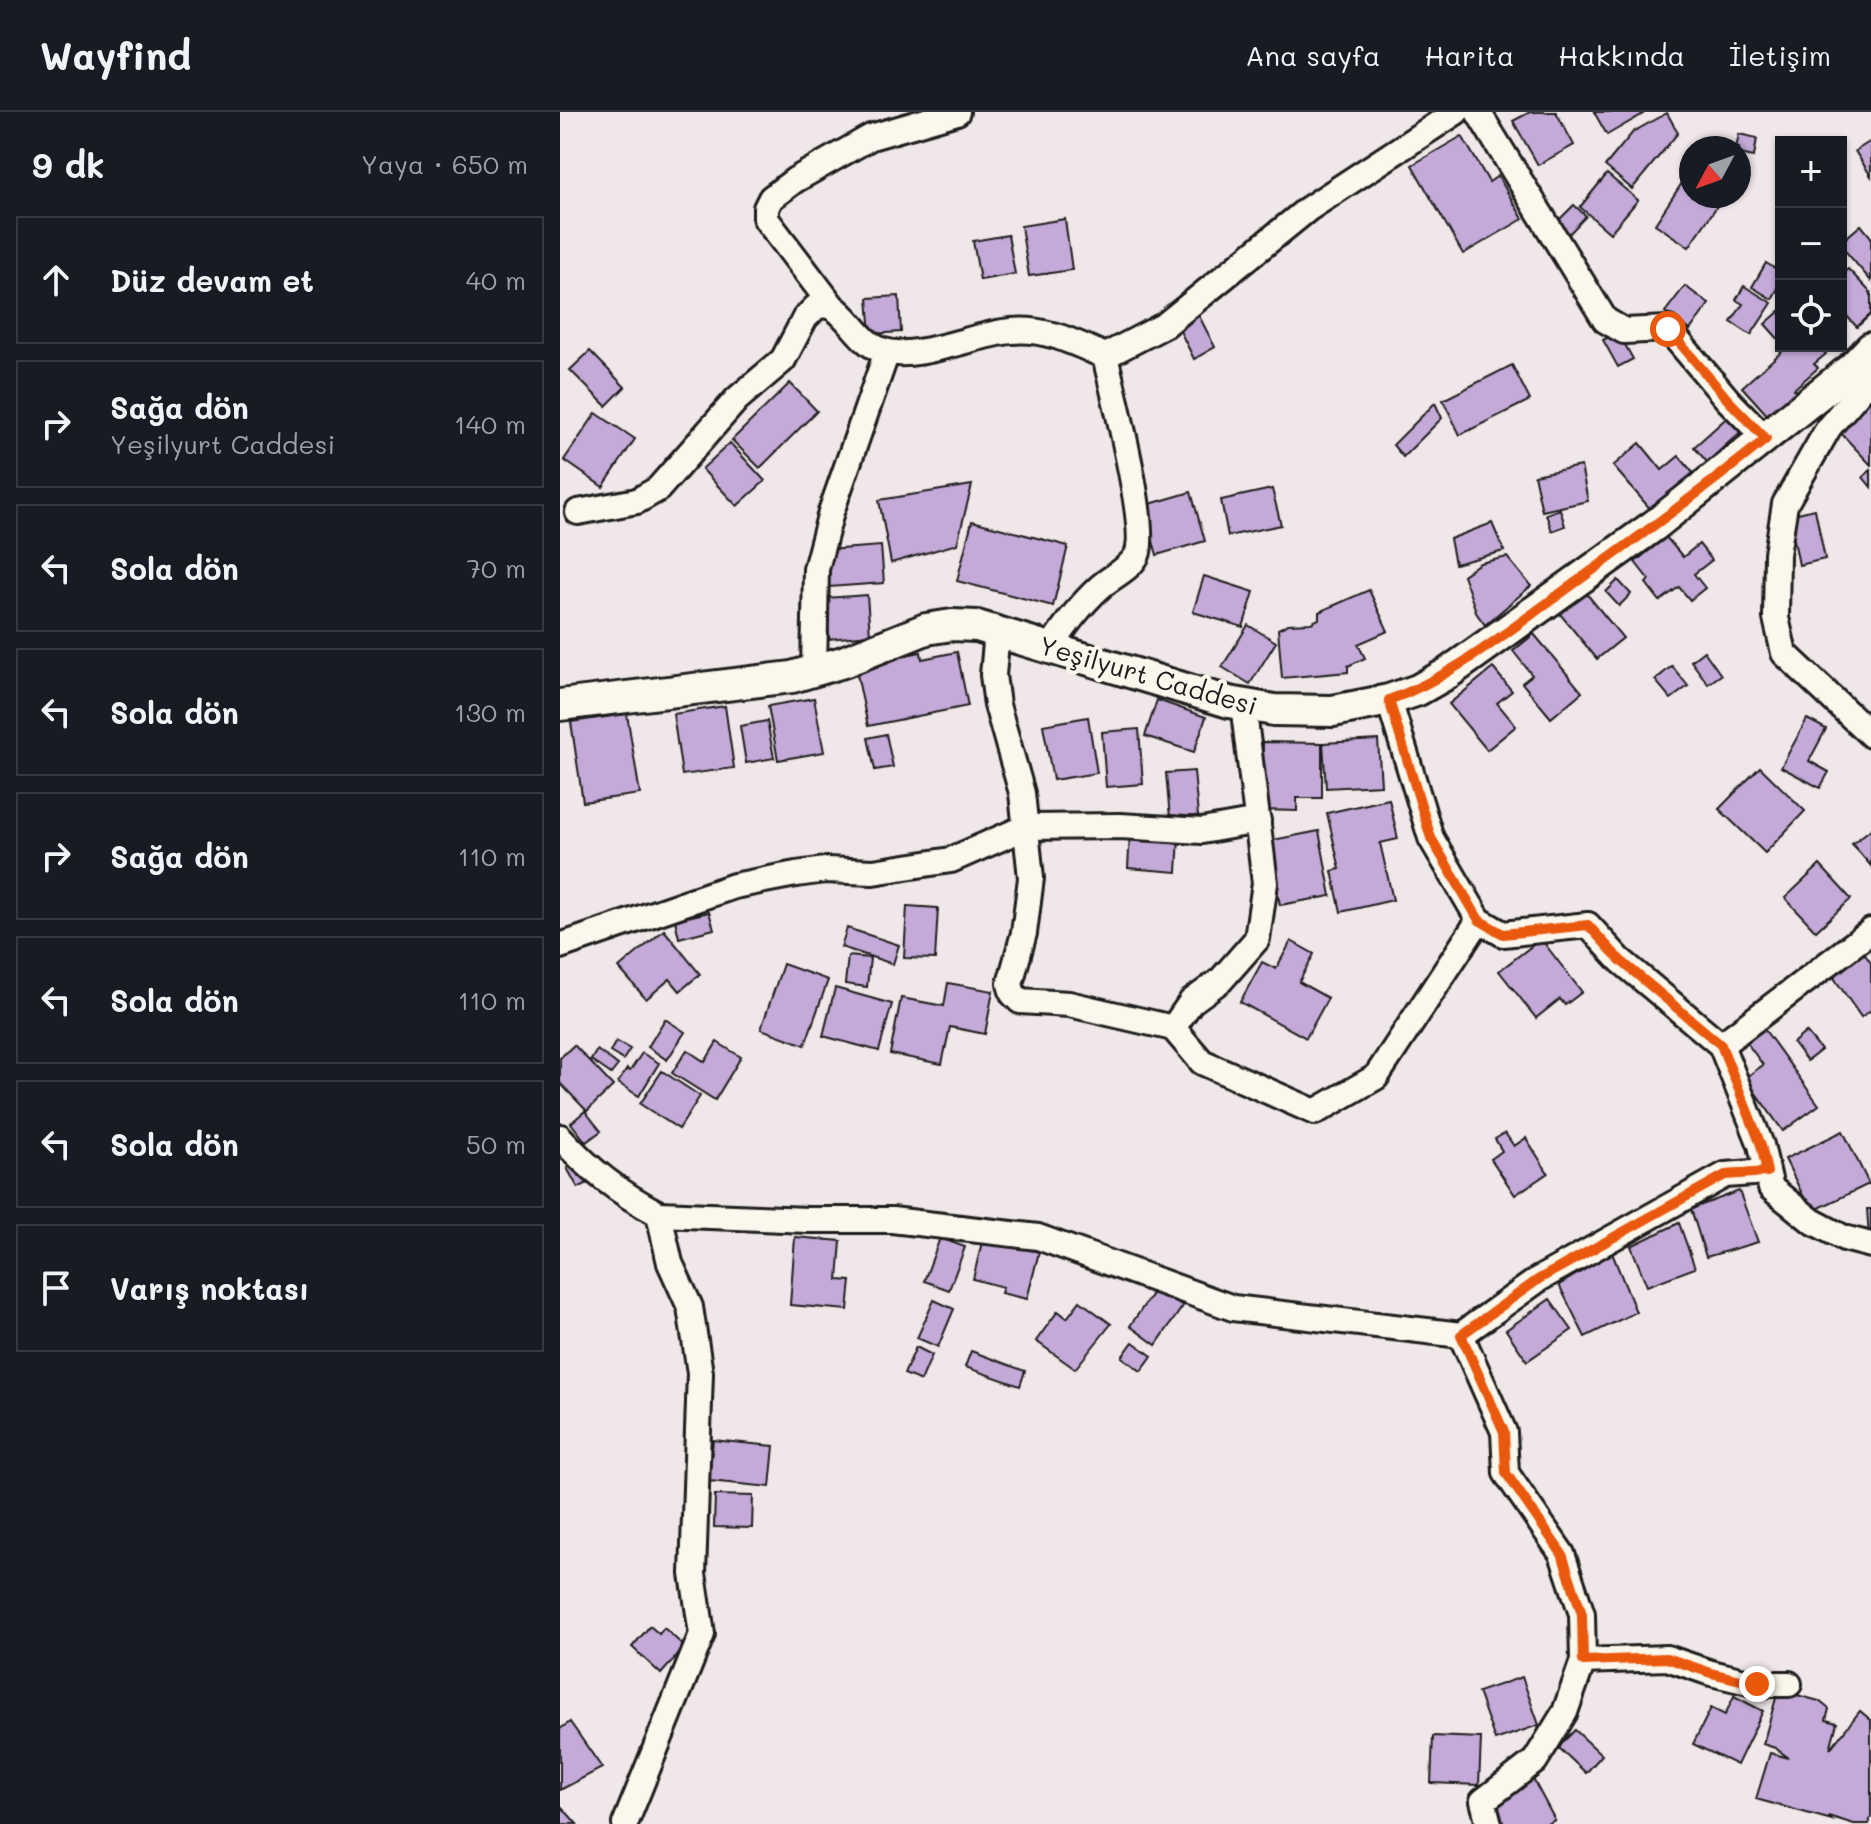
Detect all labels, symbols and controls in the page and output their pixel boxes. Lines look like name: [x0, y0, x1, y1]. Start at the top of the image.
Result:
text: Wayfind: [40, 30, 191, 80]
text: Ana sayfa: [1245, 37, 1381, 73]
text: Harita: [1425, 37, 1514, 73]
text: Hakkında: [1558, 37, 1685, 73]
text: İletişim: [1729, 37, 1831, 73]
north arrow: [1679, 136, 1751, 208]
map controls: [1775, 136, 1847, 352]
button: +: [1775, 136, 1847, 208]
text: 9 dk: [32, 142, 105, 187]
text: Yaya · 650 m: [361, 147, 528, 181]
button: −: [1775, 208, 1847, 280]
icon: ahead: [34, 258, 78, 302]
text: Düz devam et: [110, 260, 314, 300]
text: 40 m: [466, 263, 526, 297]
button: locate: [1775, 280, 1847, 352]
route start: [1650, 311, 1686, 347]
text: Sağa dön: [110, 387, 249, 427]
icon: right: [34, 402, 78, 446]
text: 140 m: [454, 407, 526, 441]
text: Yeşilyurt Caddesi: [110, 427, 335, 461]
icon: left: [34, 546, 78, 590]
text: Sola dön: [110, 548, 239, 588]
text: 70 m: [466, 551, 526, 585]
street label: Yeşilyurt Caddesi: [1035, 628, 1261, 722]
icon: left: [34, 690, 78, 734]
text: Sola dön: [110, 692, 239, 732]
text: 130 m: [454, 695, 526, 729]
icon: right: [34, 834, 78, 878]
text: Sağa dön: [110, 836, 249, 876]
text: 110 m: [458, 839, 526, 873]
icon: left: [34, 978, 78, 1022]
text: Sola dön: [110, 980, 239, 1020]
text: 110 m: [458, 983, 526, 1017]
icon: left: [34, 1122, 78, 1166]
text: Sola dön: [110, 1124, 239, 1164]
text: 50 m: [466, 1127, 526, 1161]
icon: arrive: [34, 1266, 78, 1310]
text: Varış noktası: [110, 1268, 309, 1308]
route end: [1739, 1666, 1775, 1702]

